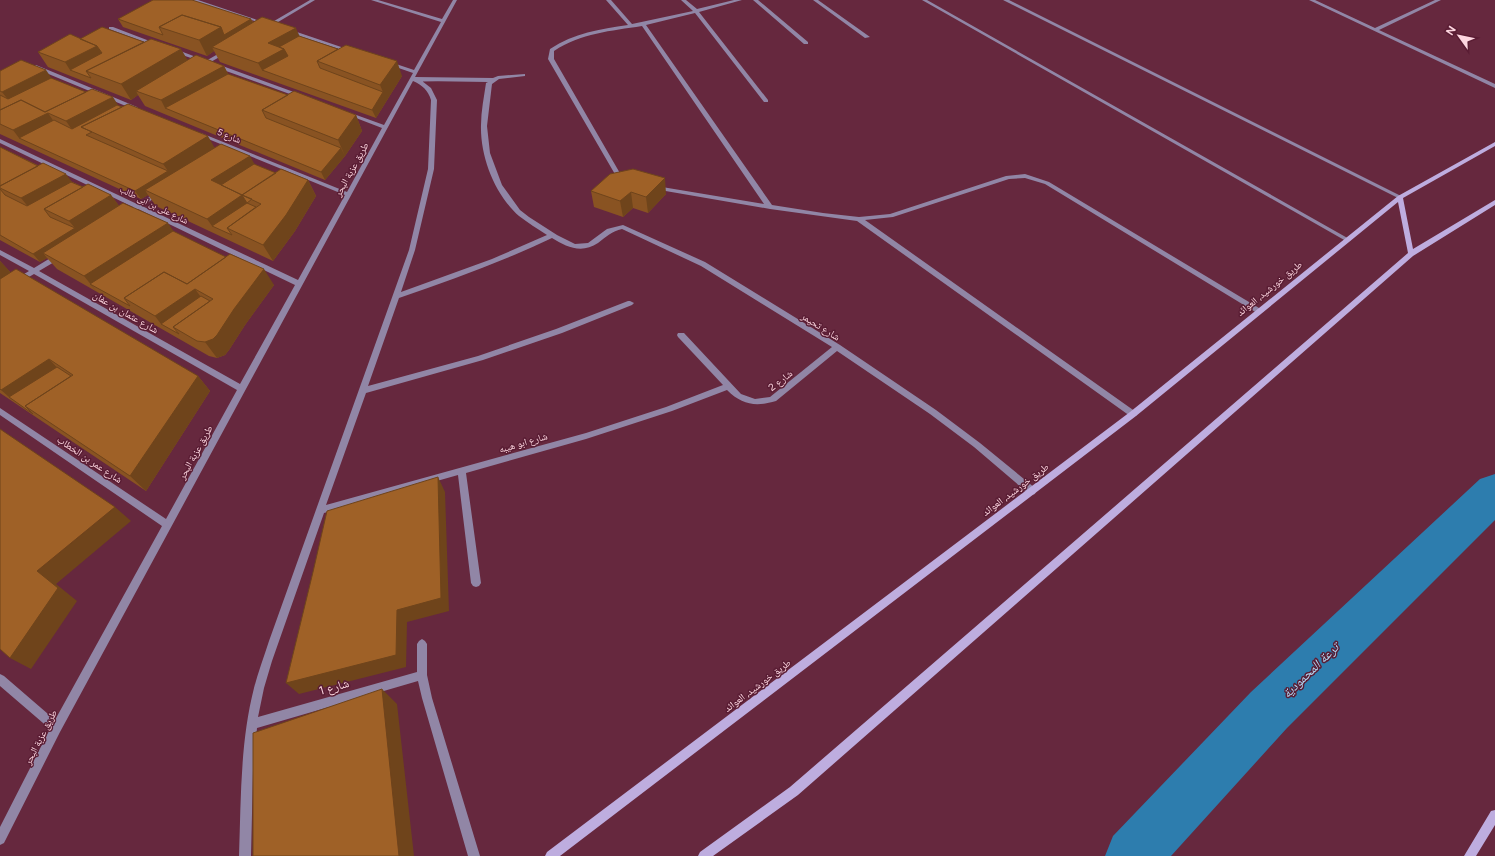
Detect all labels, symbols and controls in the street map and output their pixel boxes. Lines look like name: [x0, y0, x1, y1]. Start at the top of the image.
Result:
north arrow: [1439, 16, 1479, 56]
text: N: [1443, 24, 1459, 38]
street label: شارع 5: [215, 126, 243, 146]
street label: طريق عزبة البحر: [331, 140, 372, 199]
street label: شارع على بن ابى طالب: [118, 183, 190, 227]
street label: طريق خورشيد, العوائد: [1234, 258, 1305, 319]
street label: شارع عثمان بن عفان: [91, 288, 161, 337]
street label: شارع تحيمر: [798, 309, 843, 344]
street label: شارع 2: [766, 367, 795, 394]
street label: طريق عزبة البحر: [175, 423, 216, 482]
street label: شارع ابو هيبه: [497, 429, 549, 456]
street label: شارع عمر بن الخطاب: [55, 433, 125, 486]
street label: طريق خورشيد, العوائد: [979, 460, 1052, 519]
water label: ترعة المحمودية: [1279, 638, 1344, 701]
street label: طريق خورشيد, العوائد: [721, 656, 794, 715]
street label: شارع 1: [317, 676, 351, 699]
street label: طريق عزبة البحر: [21, 707, 60, 768]

